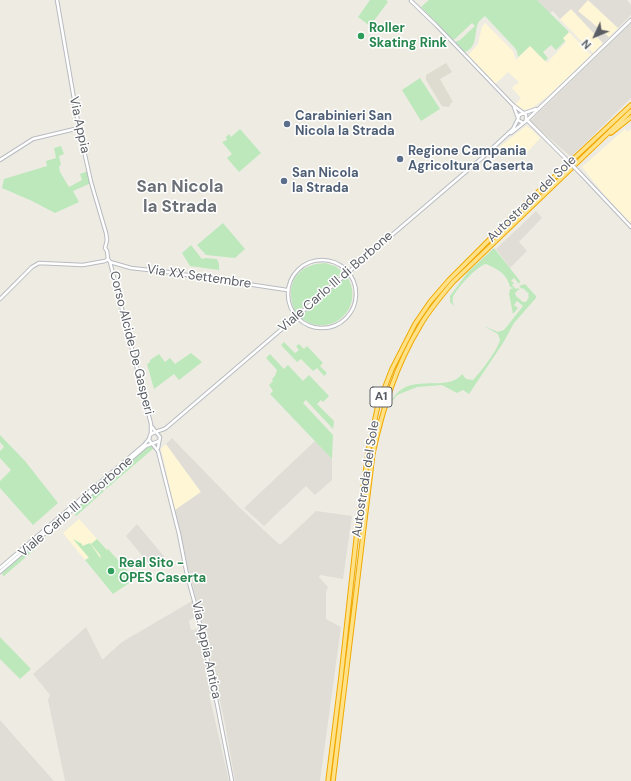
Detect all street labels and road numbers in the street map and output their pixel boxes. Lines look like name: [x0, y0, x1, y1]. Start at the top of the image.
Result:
street label: Via Appia: [65, 95, 93, 155]
street label: Autostrada del Sole: [484, 152, 580, 246]
street label: Viale Carlo III di Borbone: [276, 228, 396, 336]
street label: Via XX Settembre: [146, 262, 252, 292]
street label: Corso Alcide De Gasperi: [106, 270, 156, 416]
road number: A1: [370, 387, 392, 407]
street label: Autostrada del Sole: [349, 420, 383, 538]
street label: Viale Carlo III di Borbone: [16, 453, 136, 561]
street label: Via Appia Antica: [188, 600, 224, 700]

